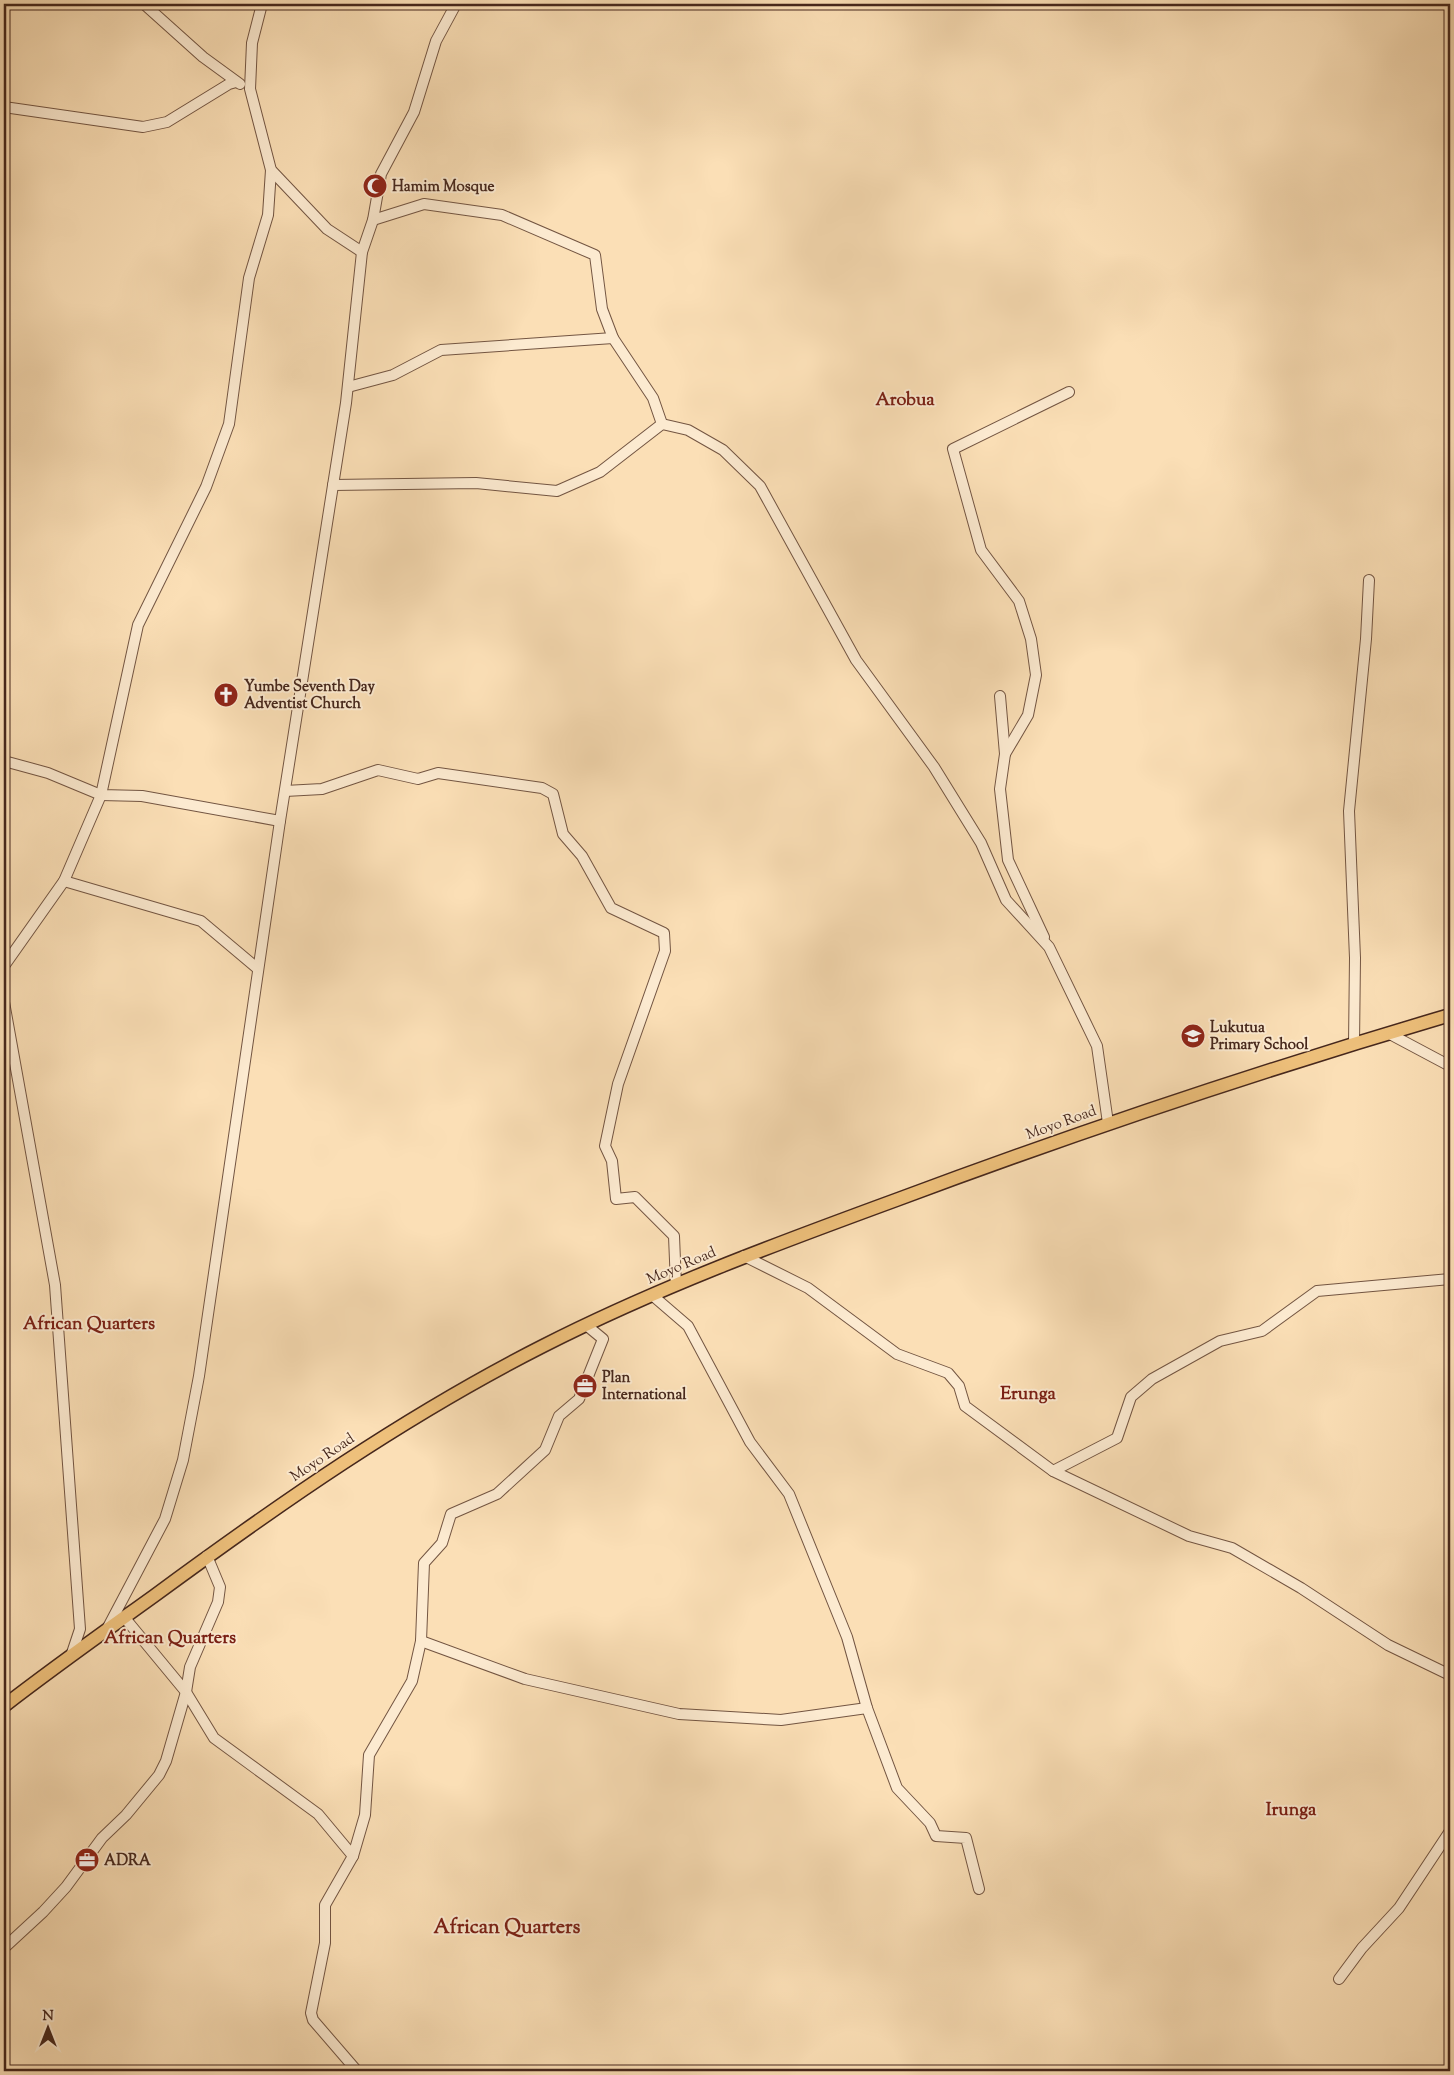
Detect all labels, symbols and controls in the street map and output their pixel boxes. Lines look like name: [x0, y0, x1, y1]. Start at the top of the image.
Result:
mosque icon: Hamim Mosque: [362, 173, 388, 199]
place label: Hamim Mosque: [392, 177, 495, 198]
district label: Arobua: [875, 388, 935, 414]
place label: Yumbe Seventh Day Adventist Church: [244, 677, 375, 715]
church icon: Yumbe Seventh Day Adventist Church: [213, 682, 239, 708]
place label: Lukutua Primary School: [1210, 1018, 1309, 1056]
school or university icon: Lukutua Primary School: [1180, 1023, 1206, 1049]
street label: Moyo Road: [1023, 1101, 1100, 1146]
street label: Moyo Road: [644, 1242, 720, 1290]
district label: African Quarters: [23, 1312, 155, 1338]
place label: Plan International: [602, 1368, 687, 1406]
office icon: Plan International: [572, 1373, 598, 1399]
district label: Erunga: [1000, 1382, 1056, 1408]
street label: Moyo Road: [286, 1429, 360, 1488]
district label: African Quarters: [104, 1626, 236, 1652]
district label: Irunga: [1266, 1798, 1317, 1824]
office icon: ADRA: [74, 1847, 100, 1873]
place label: ADRA: [104, 1851, 152, 1872]
district label: African Quarters: [434, 1914, 581, 1943]
north arrow: [22, 2002, 72, 2052]
text: N: [42, 2007, 54, 2027]

